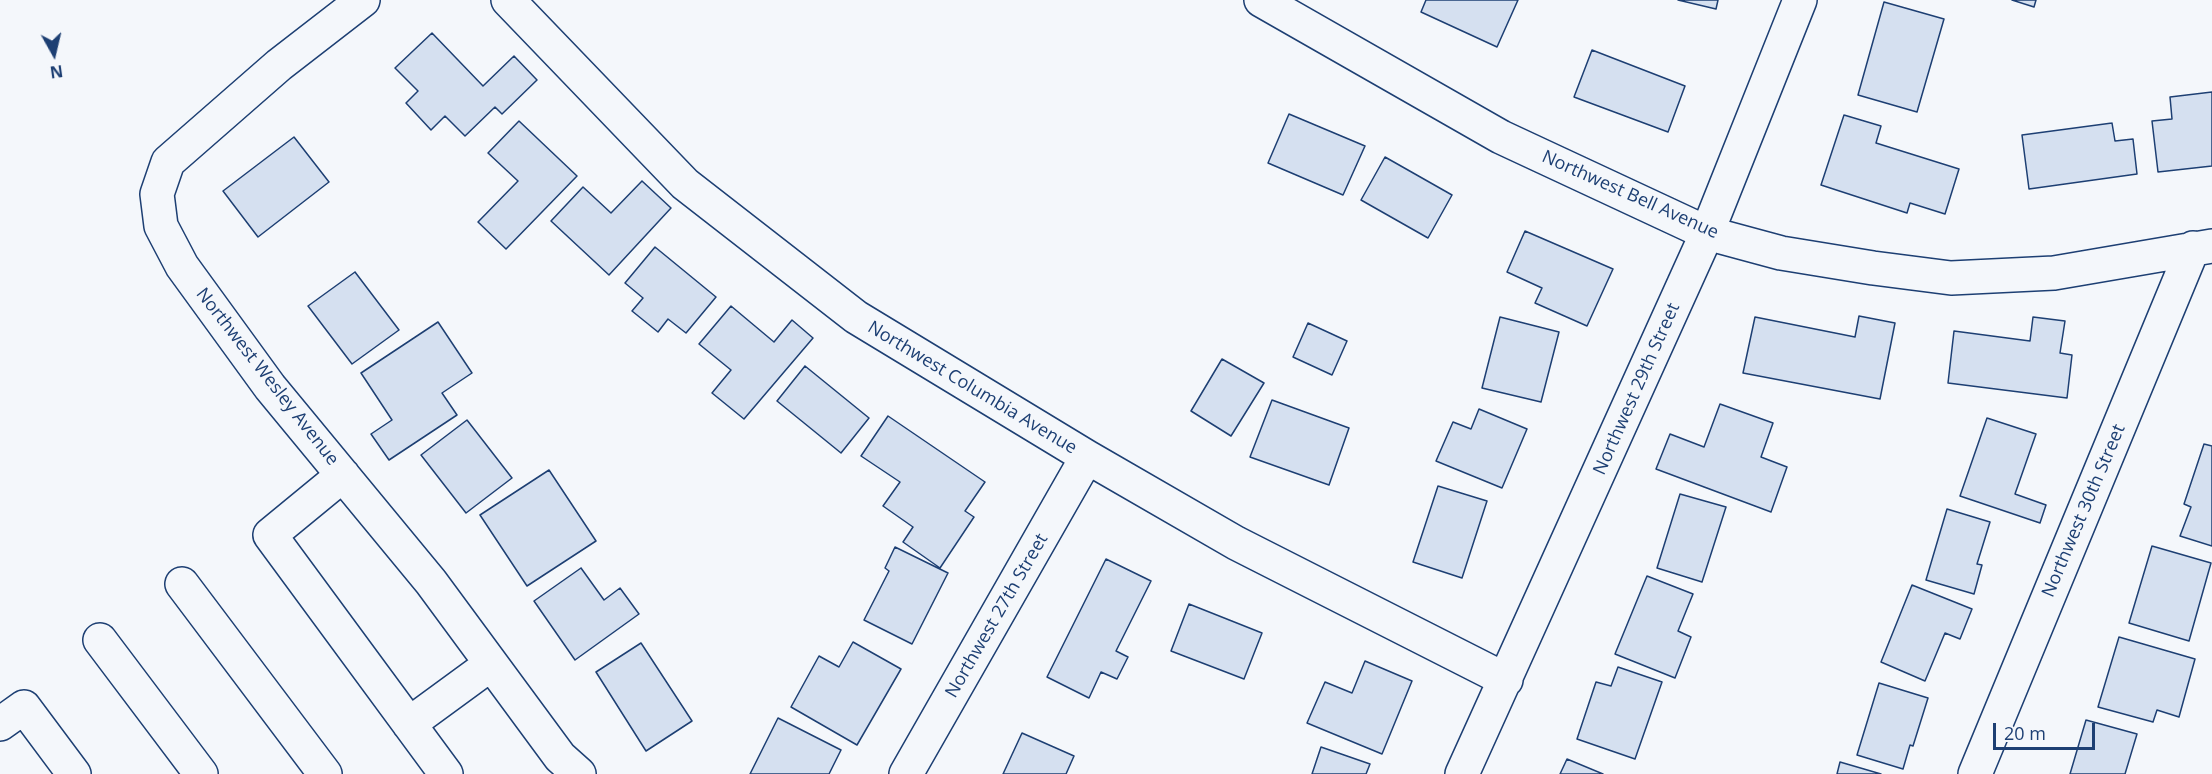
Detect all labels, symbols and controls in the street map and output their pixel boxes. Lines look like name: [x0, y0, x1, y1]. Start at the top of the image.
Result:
north arrow: [24, 24, 84, 84]
text: N: [49, 60, 64, 84]
street label: Northwest Bell Avenue: [1538, 146, 1722, 244]
street label: Northwest Wesley Avenue: [191, 284, 343, 470]
street label: Northwest 29th Street: [1589, 300, 1685, 478]
street label: Northwest Columbia Avenue: [863, 317, 1081, 459]
street label: Northwest 30th Street: [2038, 421, 2130, 601]
street label: Northwest 27th Street: [941, 530, 1053, 702]
scale bar: [1996, 711, 2098, 749]
text: 20 m: [2004, 721, 2046, 745]

